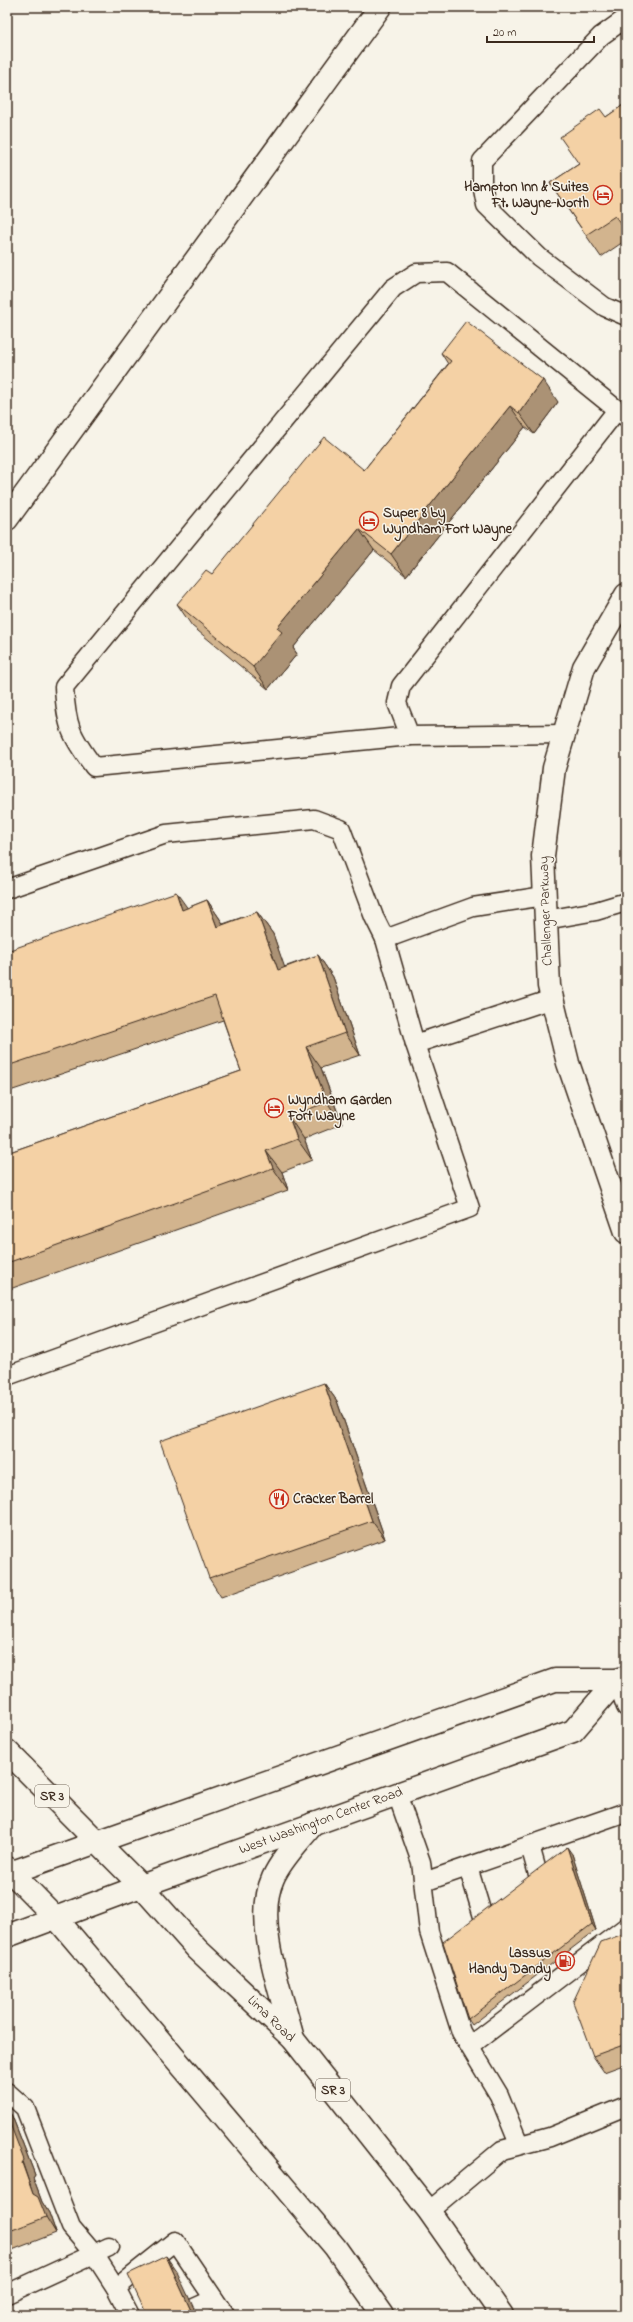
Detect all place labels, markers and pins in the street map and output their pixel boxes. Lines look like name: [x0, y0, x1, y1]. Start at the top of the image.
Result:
place label: Hampton Inn & Suites Ft. Wayne-North: [464, 177, 589, 216]
hotel icon: Hampton Inn & Suites Ft. Wayne-North: [592, 184, 614, 206]
place label: Super 8 by Wyndham Fort Wayne: [383, 503, 513, 542]
hotel icon: Super 8 by Wyndham Fort Wayne: [358, 510, 380, 532]
place label: Wyndham Garden Fort Wayne: [287, 1090, 392, 1129]
hotel icon: Wyndham Garden Fort Wayne: [263, 1097, 285, 1119]
restaurant icon: Cracker Barrel: [268, 1488, 290, 1510]
place label: Cracker Barrel: [293, 1489, 374, 1510]
place label: Lassus Handy Dandy: [469, 1943, 551, 1982]
fuel station icon: Lassus Handy Dandy: [554, 1950, 576, 1972]

